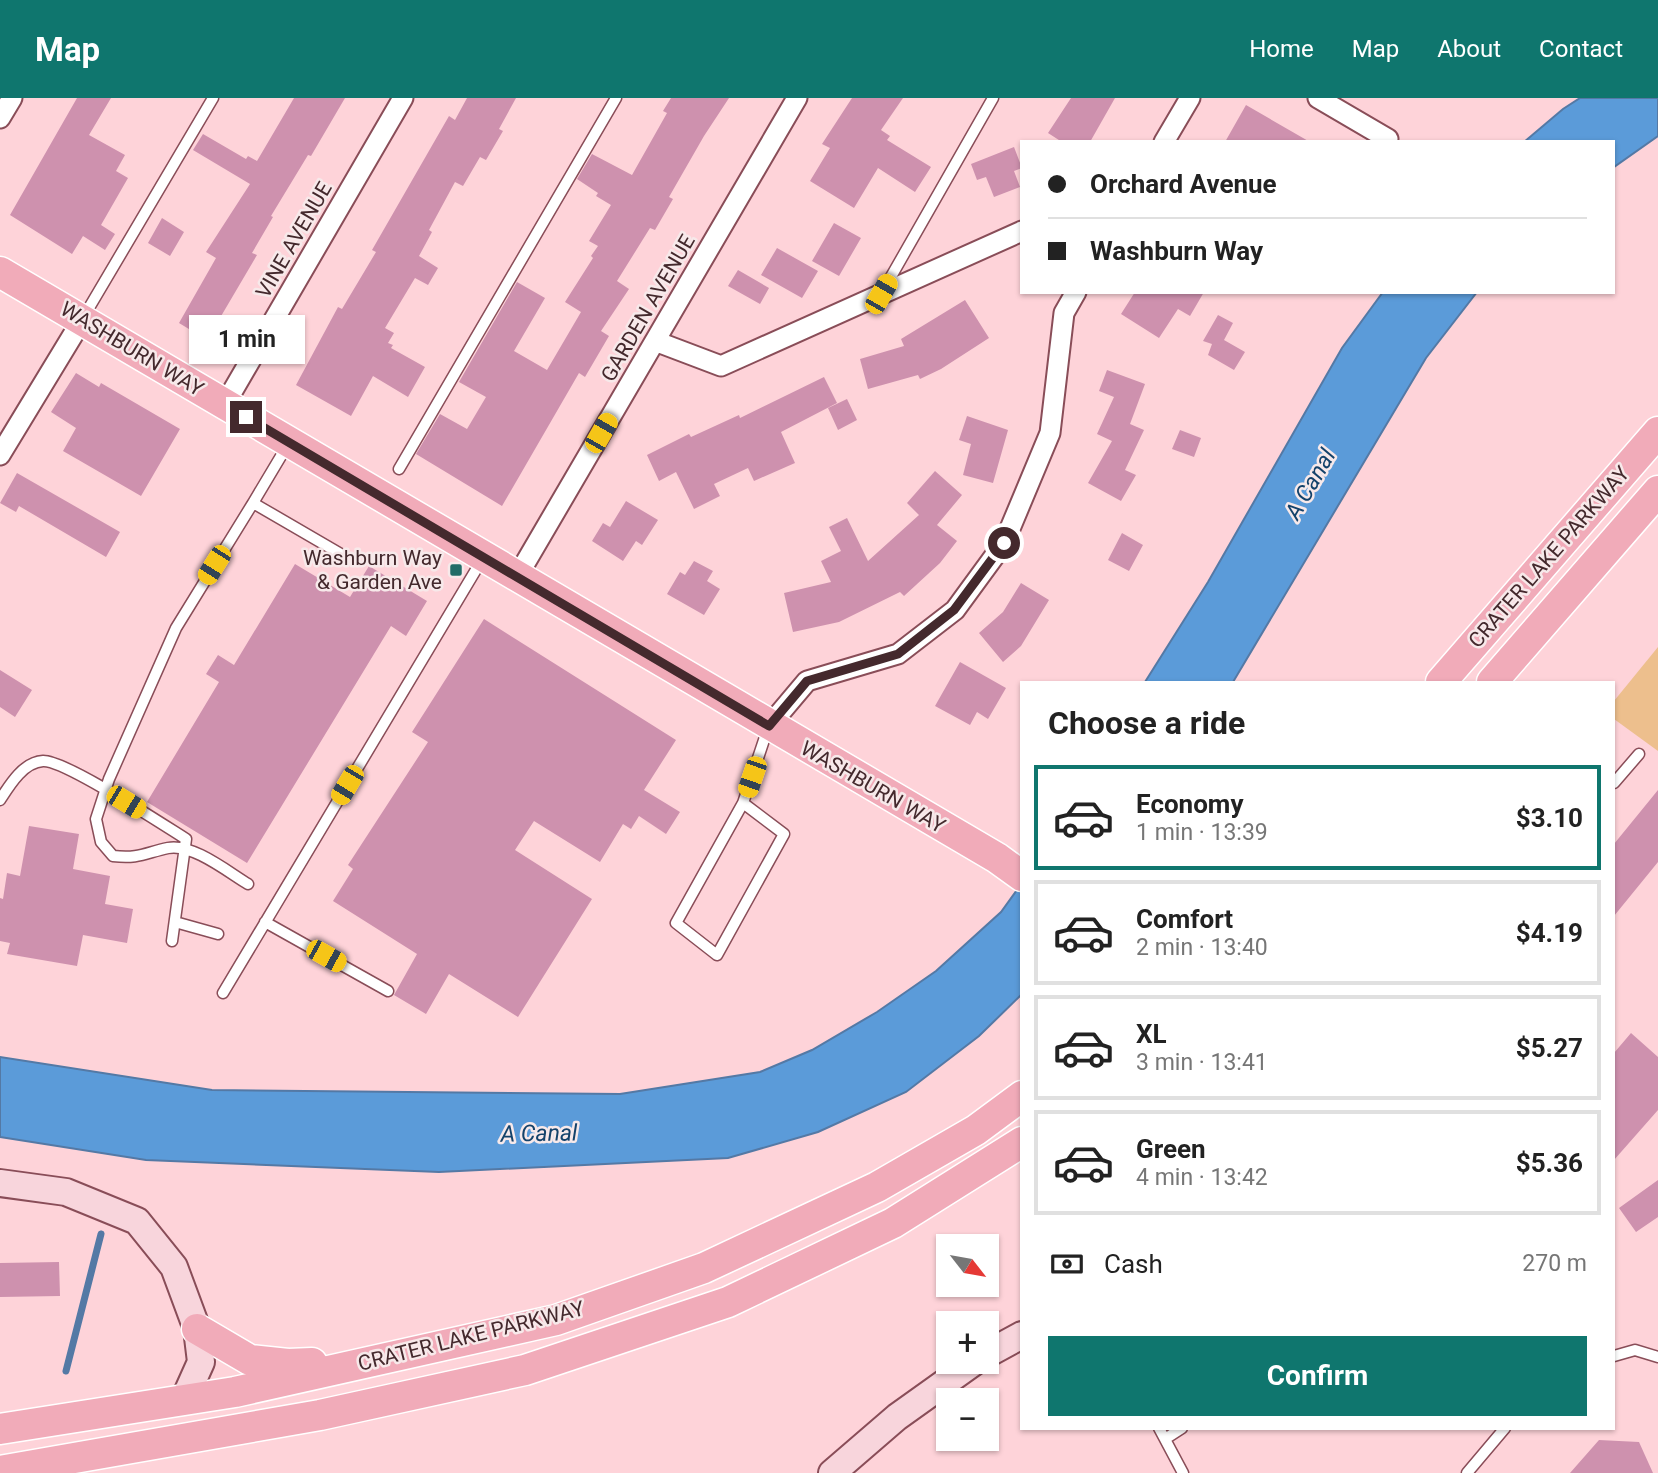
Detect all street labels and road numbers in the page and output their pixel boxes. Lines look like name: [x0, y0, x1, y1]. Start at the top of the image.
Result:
street label: VINE AVENUE: [251, 178, 337, 302]
street label: GARDEN AVENUE: [596, 230, 700, 386]
street label: WASHBURN WAY: [56, 297, 208, 401]
street label: CRATER LAKE PARKWAY: [1464, 461, 1635, 653]
street label: WASHBURN WAY: [797, 736, 950, 838]
street label: CRATER LAKE PARKWAY: [355, 1296, 587, 1376]

